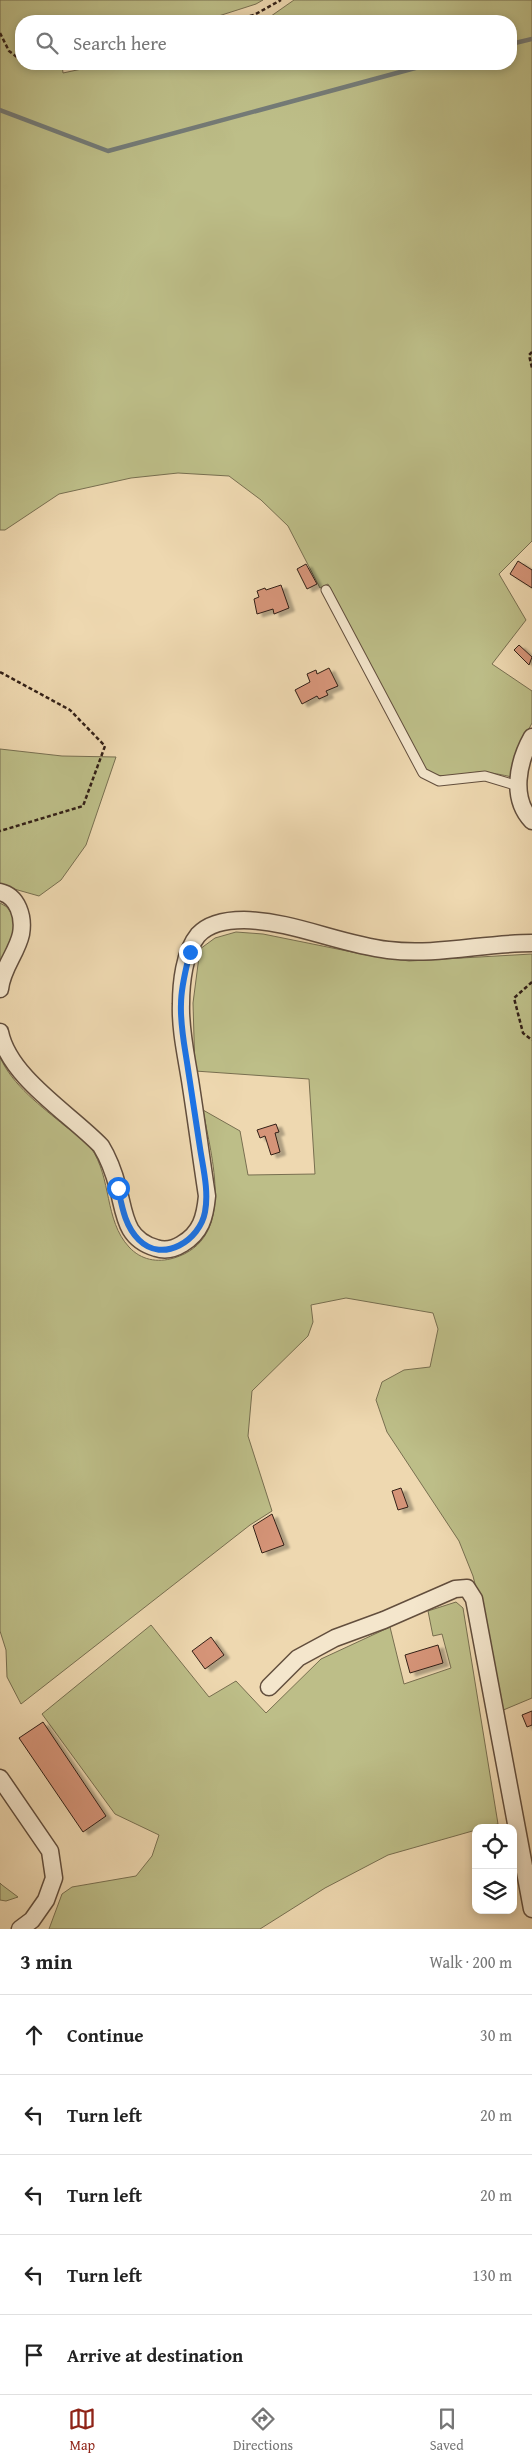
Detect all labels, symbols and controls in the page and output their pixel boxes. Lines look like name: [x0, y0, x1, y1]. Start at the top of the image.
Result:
search box: [15, 15, 517, 70]
icon: search: [33, 29, 61, 57]
text: Search here: [73, 29, 167, 57]
route end: [179, 941, 202, 964]
route start: [107, 1177, 130, 1200]
map controls: [472, 1824, 517, 1914]
button: locate: [472, 1824, 517, 1869]
button: layers: [472, 1869, 517, 1914]
text: 3 min: [20, 1946, 72, 1977]
text: Walk · 200 m: [429, 1950, 512, 1974]
icon: ahead: [20, 2021, 48, 2049]
text: Continue: [67, 2021, 144, 2049]
text: 30 m: [480, 2023, 512, 2047]
icon: left: [20, 2101, 48, 2129]
text: Turn left: [67, 2101, 142, 2129]
text: 20 m: [480, 2103, 512, 2127]
icon: left: [20, 2181, 48, 2209]
text: Turn left: [67, 2181, 142, 2209]
text: 20 m: [480, 2183, 512, 2207]
icon: left: [20, 2261, 48, 2289]
text: Turn left: [67, 2261, 142, 2289]
text: 130 m: [472, 2263, 512, 2287]
icon: arrive: [20, 2341, 48, 2369]
text: Arrive at destination: [67, 2341, 243, 2369]
tab: Map: [68, 2405, 96, 2455]
tab: Directions: [233, 2405, 293, 2455]
tab: Saved: [430, 2405, 464, 2455]

